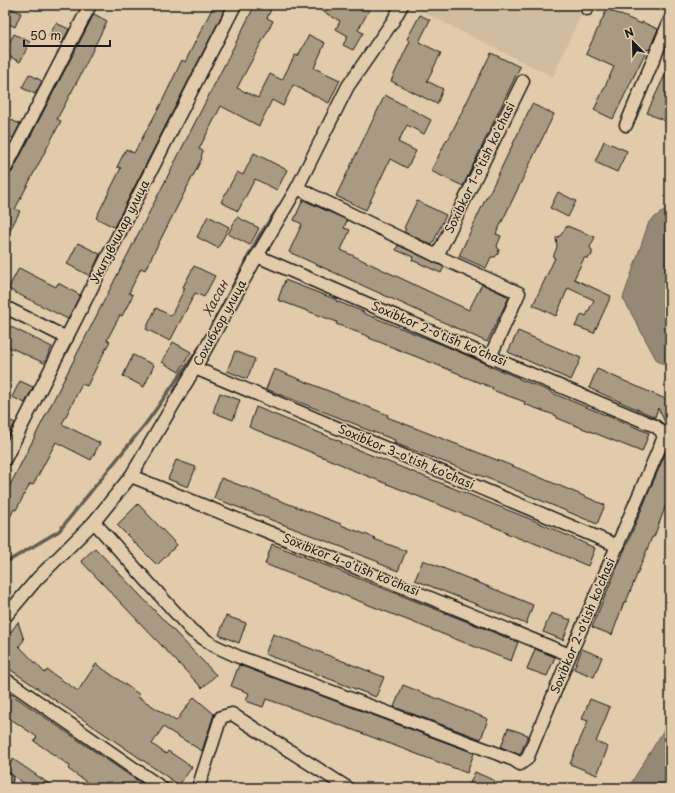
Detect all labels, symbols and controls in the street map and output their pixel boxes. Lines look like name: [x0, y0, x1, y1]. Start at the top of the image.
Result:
scale bar: [24, 22, 110, 48]
north arrow: [613, 22, 653, 62]
text: N: [622, 23, 636, 42]
text: 50 m: [30, 26, 61, 44]
street label: Soxibkor 1-o'tish ko'chasi: [439, 99, 519, 236]
street label: Укитувчилар улица: [85, 176, 153, 287]
street label: Сохибкор улица: [188, 276, 250, 369]
water label: Хасан: [197, 276, 232, 319]
street label: Soxibkor 2-o'tish ko'chasi: [369, 296, 510, 370]
street label: Soxibkor 3-o'tish ko'chasi: [335, 419, 477, 493]
street label: Soxibkor 4-o'tish ko'chasi: [280, 528, 423, 600]
street label: Soxibkor 2-o'tish ko'chasi: [545, 555, 619, 696]

